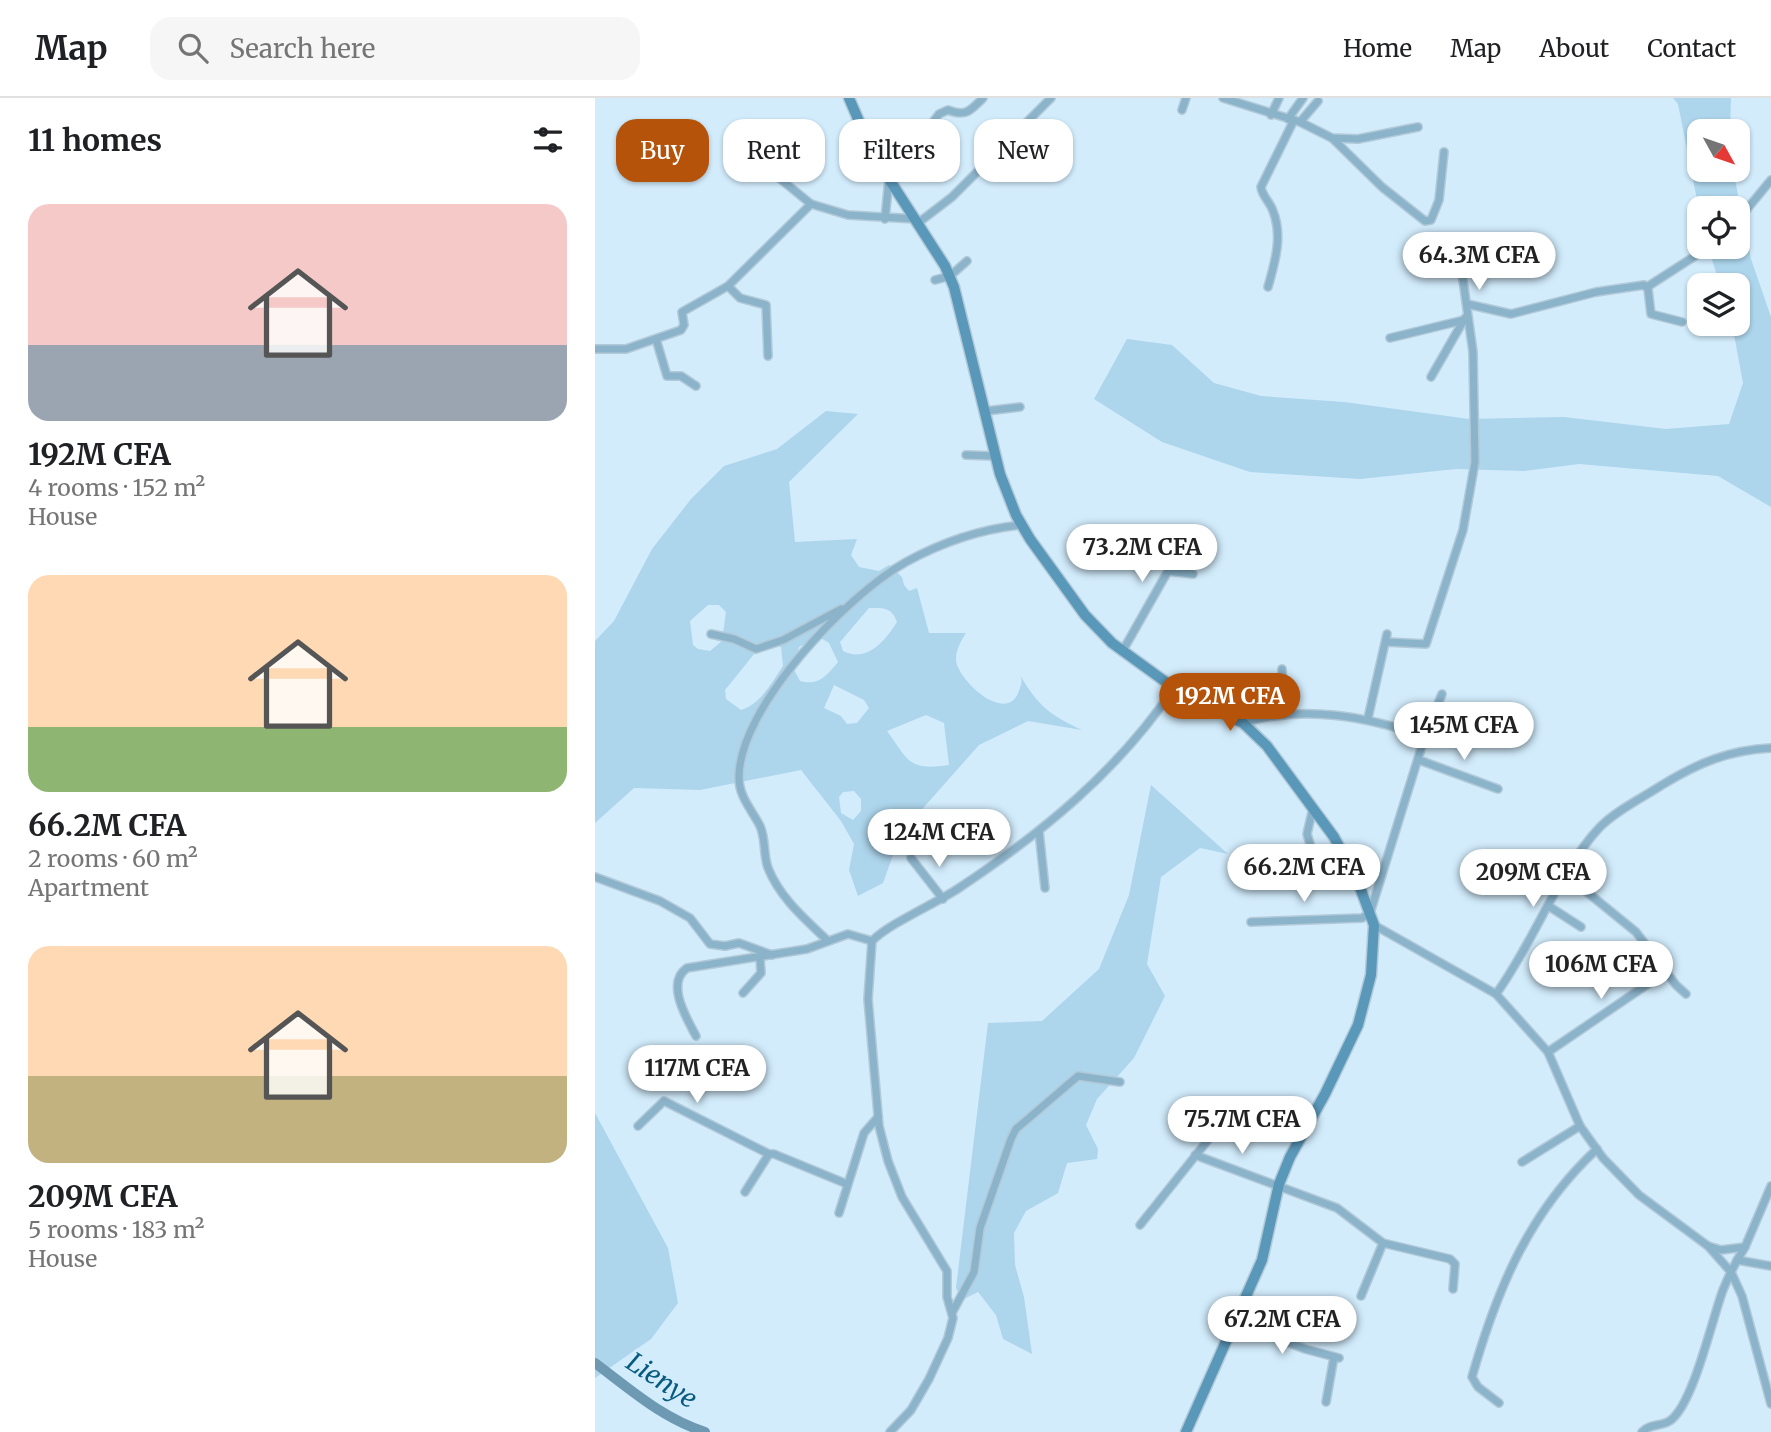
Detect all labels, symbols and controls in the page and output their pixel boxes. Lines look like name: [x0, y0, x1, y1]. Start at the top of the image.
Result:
search box: [150, 17, 640, 80]
text: Map: [35, 28, 108, 69]
icon: search: [174, 29, 212, 67]
text: Search here: [230, 32, 375, 65]
text: Home: [1343, 33, 1412, 64]
text: Map: [1450, 33, 1501, 64]
text: About: [1539, 33, 1609, 64]
text: Contact: [1647, 33, 1736, 64]
chip: Buy: [616, 119, 709, 182]
chip: Rent: [723, 119, 825, 182]
chip: Filters: [839, 119, 960, 182]
chip: New: [974, 119, 1073, 182]
north arrow: [1687, 119, 1750, 182]
map controls: [1687, 119, 1750, 336]
text: 11 homes: [28, 121, 162, 159]
icon: filters: [529, 121, 567, 159]
button: locate: [1687, 196, 1750, 259]
pin: 64.3M CFA: [1399, 232, 1559, 292]
text: 64.3M CFA: [1419, 240, 1539, 269]
icon: home: [235, 250, 361, 376]
button: layers: [1687, 273, 1750, 336]
text: 192M CFA: [28, 435, 171, 473]
text: 4 rooms · 152 m²: [28, 473, 205, 502]
text: House: [28, 502, 97, 531]
pin: 73.2M CFA: [1062, 524, 1222, 584]
text: 73.2M CFA: [1082, 532, 1202, 561]
icon: home: [235, 621, 361, 747]
pin: 192M CFA: [1158, 674, 1302, 733]
text: 192M CFA: [1175, 681, 1285, 710]
pin: 145M CFA: [1392, 702, 1536, 762]
text: 145M CFA: [1410, 710, 1518, 739]
text: 66.2M CFA: [28, 806, 186, 844]
pin: 124M CFA: [867, 810, 1011, 869]
text: 124M CFA: [884, 817, 994, 846]
text: 2 rooms · 60 m²: [28, 844, 198, 873]
pin: 66.2M CFA: [1224, 844, 1384, 904]
pin: 209M CFA: [1461, 850, 1605, 909]
text: 66.2M CFA: [1243, 852, 1365, 881]
text: 209M CFA: [1476, 857, 1590, 886]
text: Apartment: [28, 873, 149, 902]
pin: 106M CFA: [1529, 942, 1673, 1001]
text: 106M CFA: [1545, 949, 1657, 978]
icon: home: [235, 992, 361, 1118]
pin: 117M CFA: [625, 1046, 769, 1105]
text: 117M CFA: [644, 1053, 750, 1082]
pin: 75.7M CFA: [1162, 1096, 1322, 1156]
text: 75.7M CFA: [1184, 1104, 1300, 1133]
text: 209M CFA: [28, 1177, 178, 1215]
text: 5 rooms · 183 m²: [28, 1215, 204, 1244]
text: House: [28, 1244, 97, 1273]
pin: 67.2M CFA: [1202, 1296, 1362, 1356]
text: 67.2M CFA: [1224, 1304, 1340, 1333]
water label: Lienye: [620, 1345, 704, 1415]

